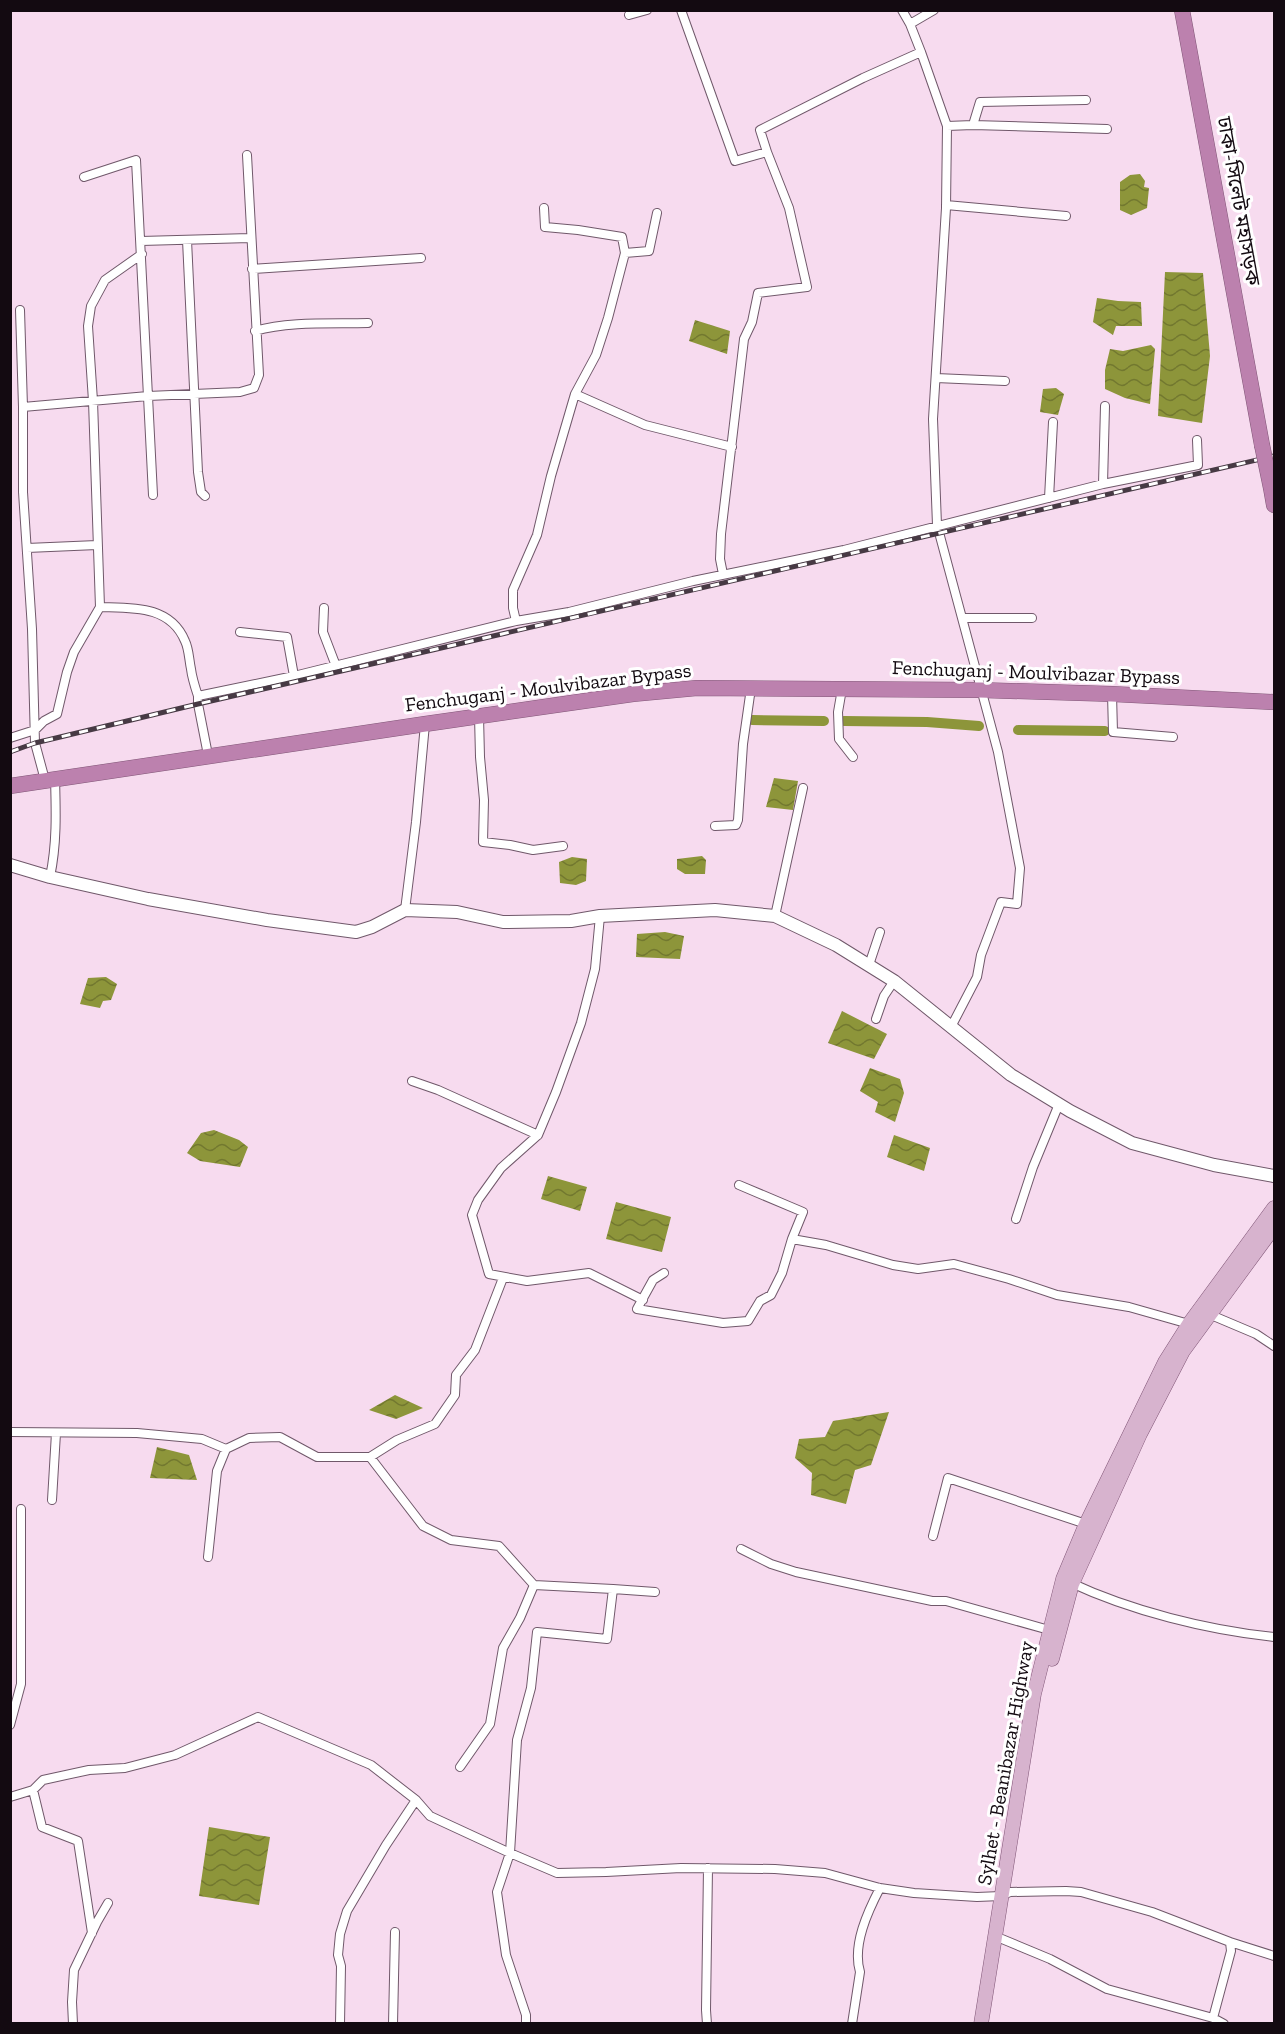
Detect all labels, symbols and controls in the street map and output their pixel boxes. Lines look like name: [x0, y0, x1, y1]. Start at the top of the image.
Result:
street label: ঢাকা-সিলেট মহাসড়ক: [1212, 114, 1266, 288]
street label: Fenchuganj - Moulvibazar Bypass: [892, 655, 1180, 689]
street label: Fenchuganj - Moulvibazar Bypass: [404, 658, 692, 716]
street label: Sylhet - Beanibazar Highway: [972, 1638, 1038, 1887]

